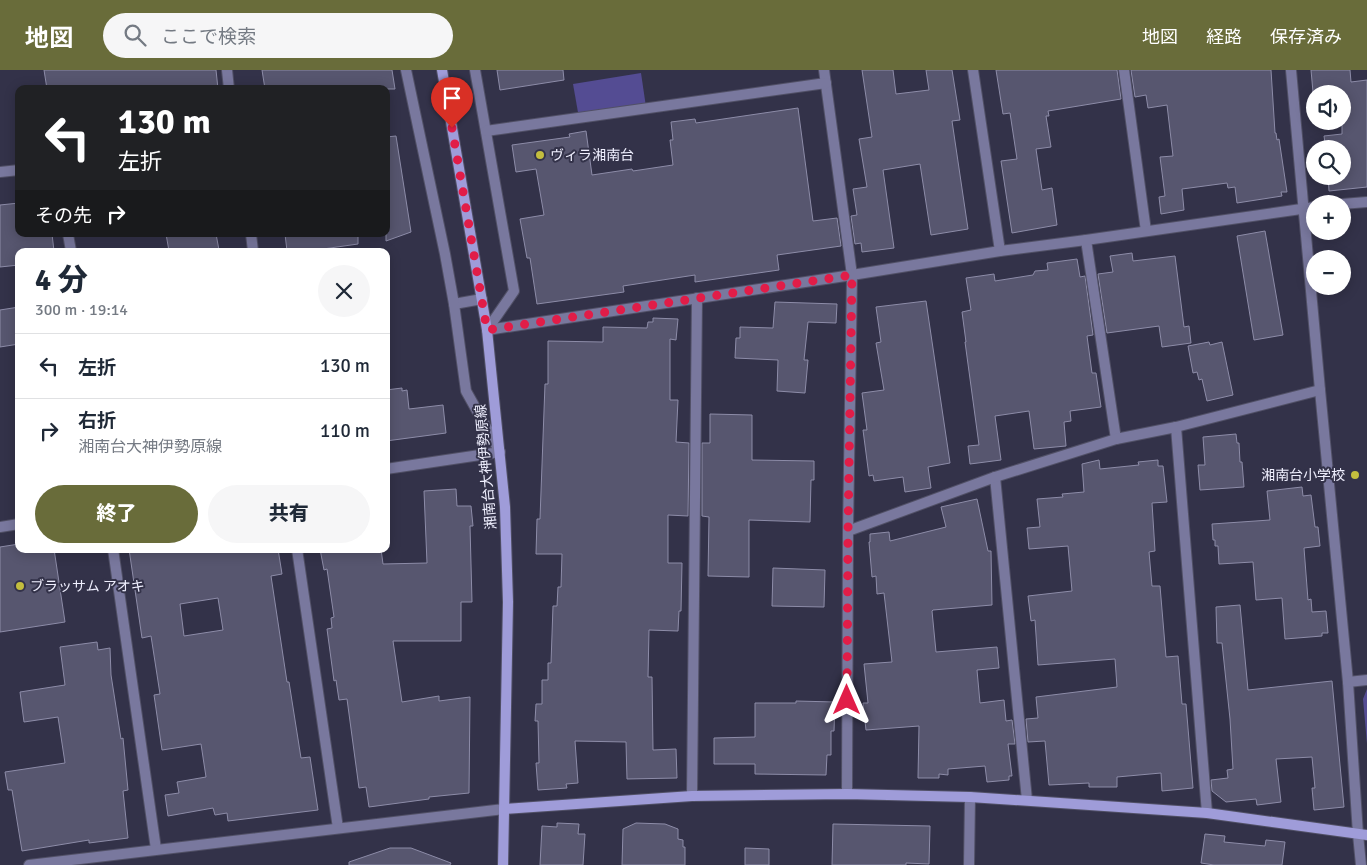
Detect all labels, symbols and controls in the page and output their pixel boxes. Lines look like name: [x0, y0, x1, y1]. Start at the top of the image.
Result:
search box: [103, 13, 453, 58]
icon: search: [121, 21, 149, 49]
text: 地図: [25, 23, 73, 53]
text: ここで検索: [161, 25, 256, 49]
text: 地図: [1142, 26, 1178, 48]
text: 経路: [1206, 26, 1242, 48]
text: 保存済み: [1270, 26, 1342, 48]
pin: [431, 77, 473, 128]
icon: arrive: [438, 84, 466, 112]
map controls: [1306, 85, 1351, 295]
button: sound: [1306, 85, 1351, 130]
text: 130 m: [118, 100, 211, 143]
icon: left: [35, 105, 100, 170]
button: search: [1306, 140, 1351, 185]
place label: ヴィラ湘南台: [550, 147, 634, 164]
text: 左折: [118, 148, 162, 175]
marker: ヴィラ湘南台: [534, 149, 546, 161]
button: +: [1306, 195, 1351, 240]
icon: right: [102, 200, 130, 228]
text: その先: [35, 204, 92, 228]
button: −: [1306, 250, 1351, 295]
text: 4 分: [35, 262, 88, 299]
button: close: [318, 265, 370, 317]
text: 300 m · 19:14: [35, 300, 128, 320]
icon: left: [35, 352, 63, 380]
text: 130 m: [320, 354, 370, 378]
text: 左折: [78, 356, 116, 380]
street label: 湘南台大神伊勢原線: [472, 403, 500, 531]
text: 右折: [78, 409, 116, 433]
icon: right: [35, 417, 63, 445]
text: 110 m: [320, 419, 370, 443]
text: 湘南台大神伊勢原線: [78, 437, 222, 457]
place label: 湘南台小学校: [1261, 467, 1345, 484]
marker: 湘南台小学校: [1349, 469, 1361, 481]
button: 終了: [35, 485, 198, 543]
button: 共有: [208, 485, 370, 543]
place label: ブラッサム アオキ: [30, 578, 145, 595]
marker: ブラッサム アオキ: [14, 580, 26, 592]
position arrow: [820, 673, 872, 725]

